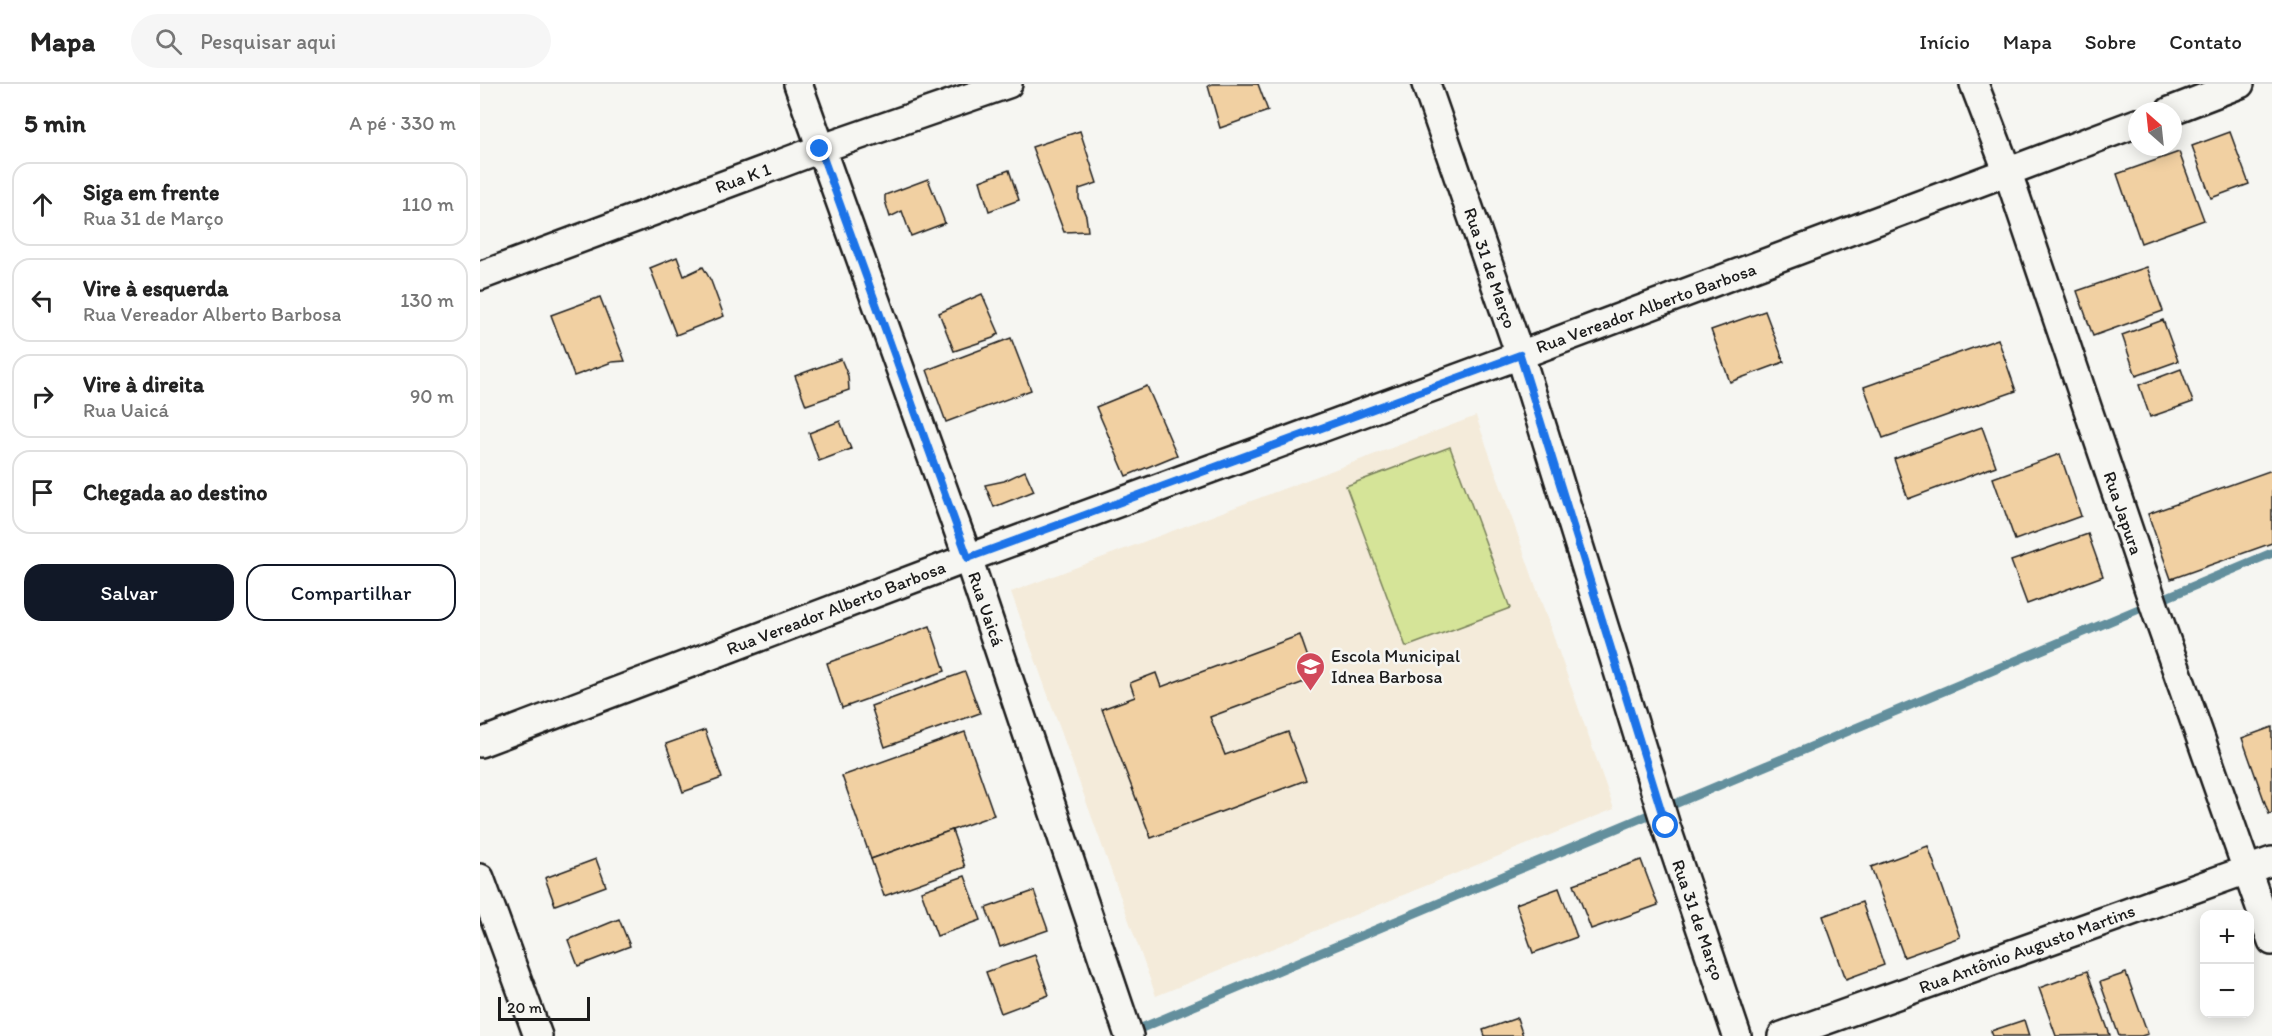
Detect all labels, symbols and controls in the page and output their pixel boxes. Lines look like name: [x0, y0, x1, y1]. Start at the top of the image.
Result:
search box: [131, 14, 551, 68]
text: Mapa: [30, 24, 95, 58]
icon: search: [152, 25, 185, 58]
text: Pesquisar aqui: [200, 28, 336, 55]
text: Início: [1919, 29, 1970, 54]
text: Mapa: [2003, 29, 2052, 54]
text: Sobre: [2085, 29, 2136, 54]
text: Contato: [2169, 29, 2242, 54]
north arrow: [2128, 102, 2182, 156]
text: 5 min: [24, 107, 86, 139]
text: A pé · 330 m: [349, 111, 456, 135]
route end: [806, 135, 832, 161]
street label: Rua K 1: [712, 158, 774, 198]
text: Siga em frente: [83, 179, 219, 206]
icon: ahead: [26, 188, 59, 221]
text: 110 m: [402, 192, 454, 216]
street label: Rua 31 de Março: [1459, 205, 1521, 331]
text: Rua 31 de Março: [83, 206, 224, 230]
street label: Rua Vereador Alberto Barbosa: [1533, 258, 1759, 358]
text: Vire à esquerda: [83, 275, 228, 302]
icon: left: [26, 284, 59, 317]
text: 130 m: [400, 288, 454, 312]
text: Rua Vereador Alberto Barbosa: [83, 302, 341, 326]
text: Vire à direita: [83, 371, 204, 398]
icon: right: [26, 380, 59, 413]
text: 90 m: [410, 384, 454, 408]
text: Rua Uaicá: [83, 398, 169, 422]
street label: Rua Japura: [2099, 469, 2148, 558]
icon: arrive: [26, 476, 59, 509]
text: Chegada ao destino: [83, 479, 267, 506]
street label: Rua Vereador Alberto Barbosa: [724, 556, 949, 660]
button: Salvar: [24, 564, 234, 621]
button: Compartilhar: [246, 564, 456, 621]
street label: Rua Uaicá: [963, 569, 1009, 650]
place label: Escola Municipal Idnea Barbosa: [1331, 645, 1460, 688]
school or university icon: Escola Municipal Idnea Barbosa: [1294, 650, 1326, 692]
route start: [1652, 812, 1678, 838]
street label: Rua 31 de Março: [1667, 857, 1729, 983]
street label: Rua Antônio Augusto Martins: [1916, 900, 2138, 998]
map controls: [2200, 910, 2254, 1018]
button: +: [2200, 910, 2254, 964]
button: −: [2200, 964, 2254, 1018]
scale bar: [498, 994, 590, 1022]
text: 20 m: [507, 998, 542, 1017]

